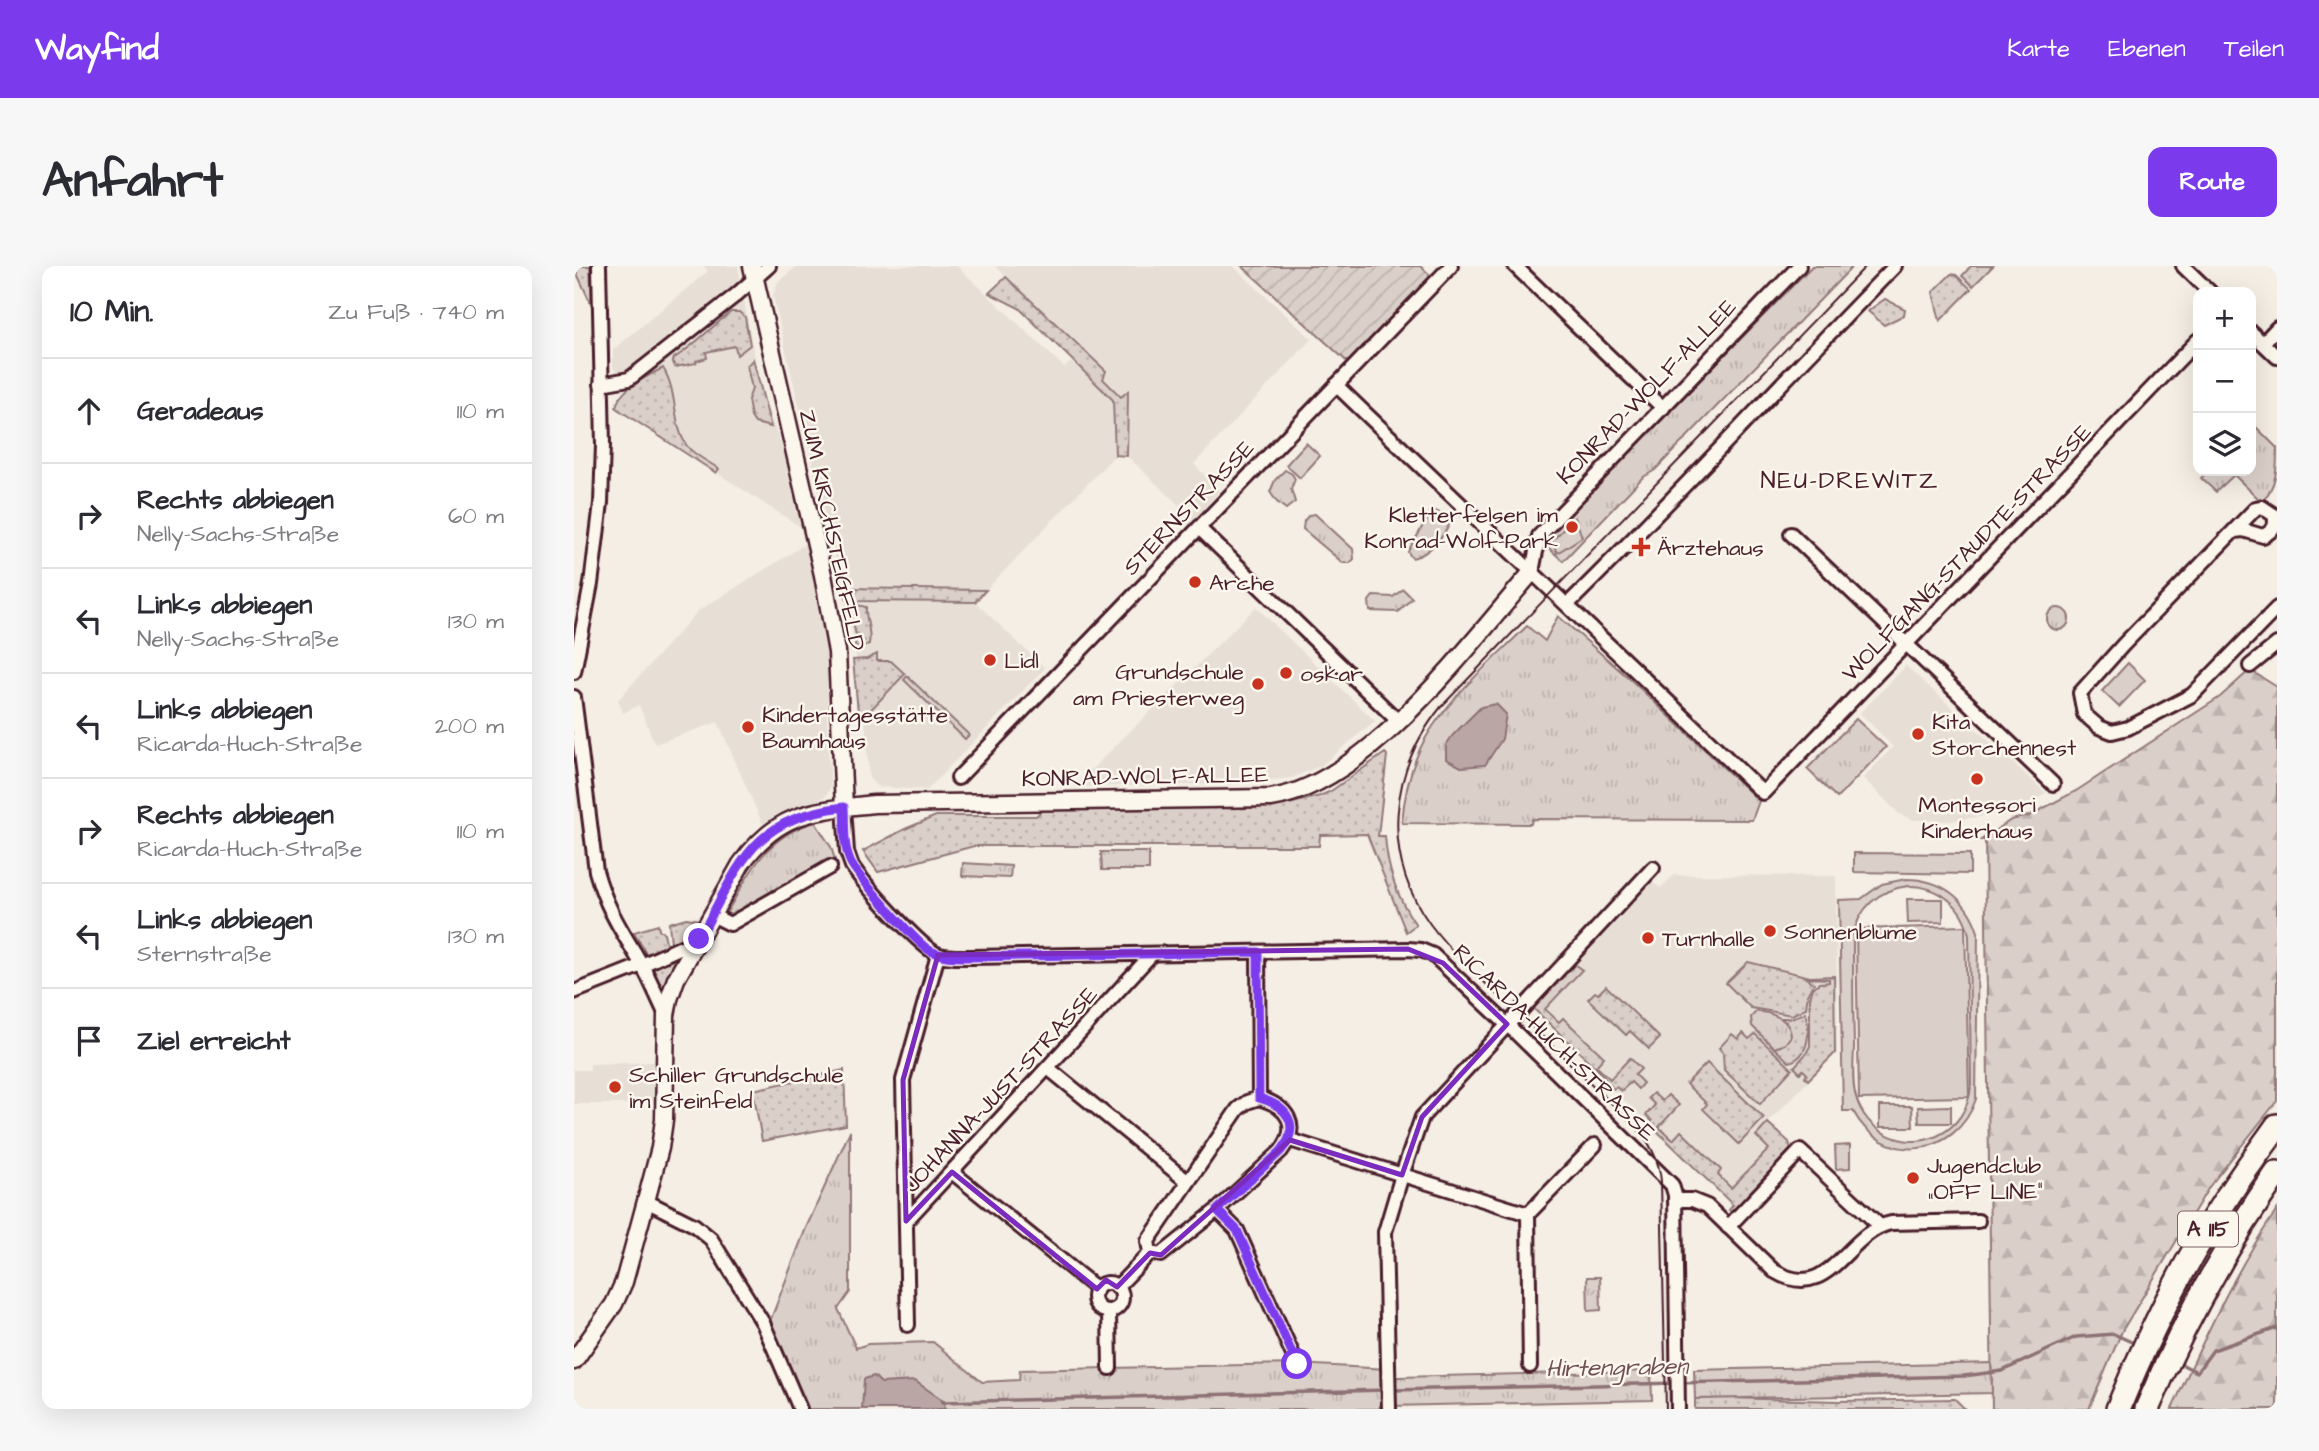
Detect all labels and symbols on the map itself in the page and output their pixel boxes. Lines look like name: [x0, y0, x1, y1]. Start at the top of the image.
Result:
street label: KONRAD-WOLF-ALLEE: [1549, 292, 1744, 492]
street label: ZUM KIRCHSTEIGFELD: [791, 407, 873, 654]
street label: WOLFGANG-STAUDTE-STRASSE: [1835, 416, 2099, 689]
street label: STERNSTRASSE: [1116, 433, 1262, 582]
district label: NEU-DREWITZ: [1760, 464, 1940, 498]
place label: Kletterfelsen im Konrad-Wolf-Park: [1364, 499, 1558, 557]
marker: Kletterfelsen im Konrad-Wolf-Park: [1564, 519, 1580, 535]
place label: Ärztehaus: [1657, 532, 1764, 564]
marker: Ärztehaus: [1631, 537, 1651, 557]
place label: Arche: [1209, 567, 1275, 599]
marker: Arche: [1187, 574, 1203, 590]
place label: Lidl: [1004, 645, 1039, 677]
marker: Lidl: [982, 652, 998, 668]
place label: Grundschule am Priesterweg: [1073, 656, 1244, 715]
place label: oskar: [1300, 658, 1363, 690]
marker: oskar: [1278, 665, 1294, 681]
marker: Grundschule am Priesterweg: [1250, 676, 1266, 692]
place label: Kindertagesstätte Baumhaus: [762, 699, 948, 757]
place label: Kita Storchennest: [1932, 706, 2077, 764]
marker: Kindertagesstätte Baumhaus: [740, 719, 756, 735]
marker: Kita Storchennest: [1910, 726, 1926, 742]
street label: KONRAD-WOLF-ALLEE: [1021, 759, 1269, 795]
marker: Montessori Kinderhaus: [1969, 771, 1985, 787]
place label: Montessori Kinderhaus: [1918, 789, 2036, 847]
place label: Sonnenblume: [1784, 916, 1917, 948]
route end: [683, 923, 714, 954]
place label: Turnhalle: [1662, 923, 1755, 955]
marker: Sonnenblume: [1762, 923, 1778, 939]
marker: Turnhalle: [1640, 930, 1656, 946]
street label: RICARDA-HUCH-STRASSE: [1445, 937, 1663, 1149]
street label: JOHANNA-JUST-STRASSE: [896, 979, 1105, 1200]
place label: Schiller Grundschule im Steinfeld: [629, 1059, 844, 1117]
marker: Schiller Grundschule im Steinfeld: [607, 1079, 623, 1095]
place label: Jugendclub „OFF LINE“: [1927, 1150, 2043, 1208]
marker: Jugendclub „OFF LINE“: [1905, 1170, 1921, 1186]
road number: A 115: [2178, 1212, 2238, 1247]
route start: [1281, 1348, 1312, 1379]
water label: Hirtengraben: [1546, 1350, 1691, 1387]

